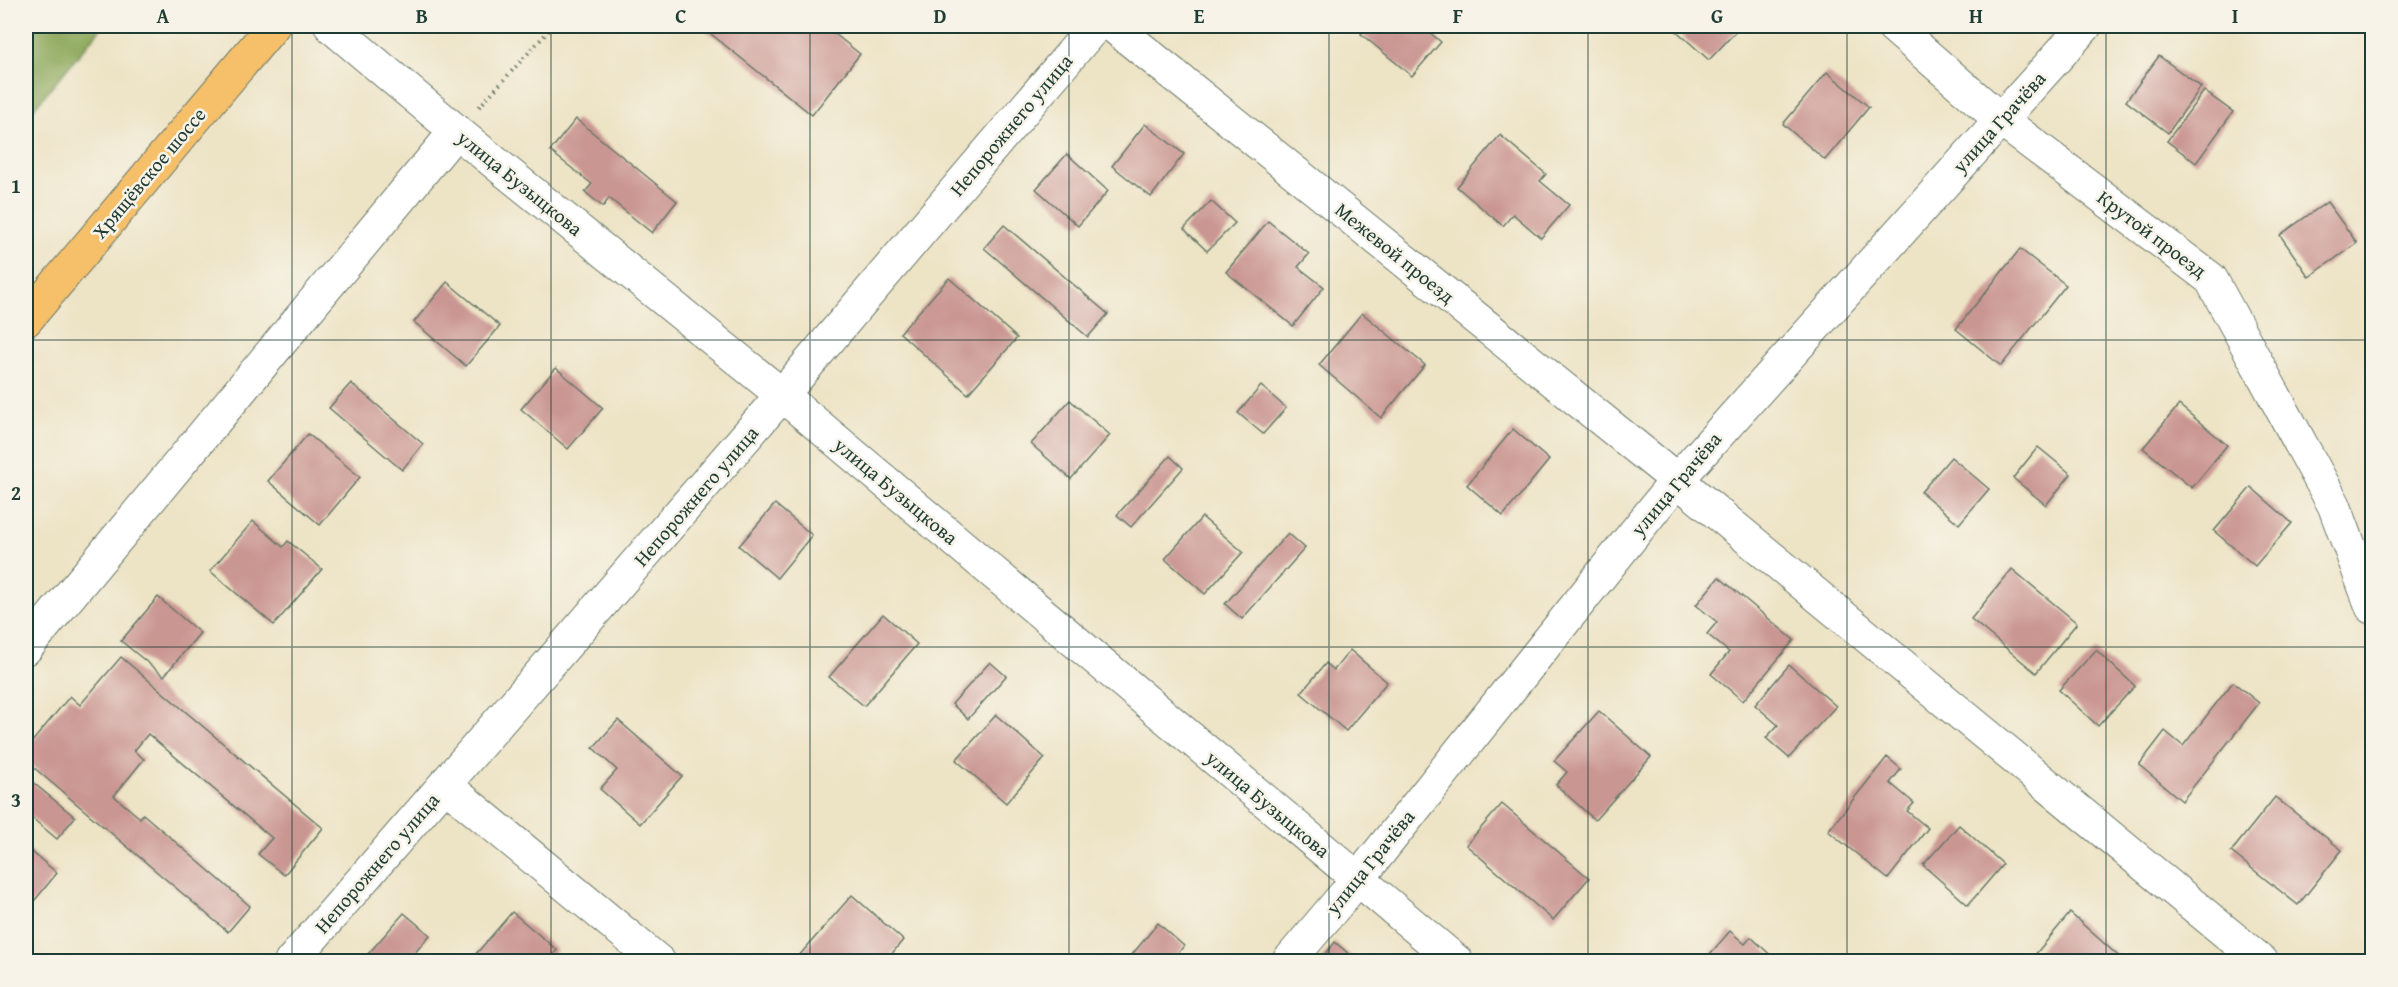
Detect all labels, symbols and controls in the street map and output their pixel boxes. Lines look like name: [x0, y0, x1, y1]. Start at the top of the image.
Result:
text: A: [157, 1, 170, 30]
text: B: [416, 1, 428, 30]
text: C: [675, 1, 687, 30]
text: D: [933, 1, 947, 30]
text: E: [1194, 1, 1205, 30]
text: F: [1453, 1, 1463, 30]
text: G: [1711, 1, 1723, 30]
text: H: [1969, 1, 1983, 30]
text: I: [2232, 1, 2238, 30]
street label: Непорожнего улица: [942, 47, 1079, 202]
street label: улица Грачёва: [1944, 64, 2052, 180]
street label: Хрящёвское шоссе: [85, 101, 212, 245]
street label: улица Бузыцкова: [451, 122, 590, 243]
text: 1: [11, 171, 21, 200]
street label: Крутой проезд: [2091, 183, 2213, 285]
street label: Межевой проезд: [1329, 195, 1462, 310]
street label: Непорожнего улица: [626, 419, 765, 572]
street label: улица Грачёва: [1623, 425, 1728, 543]
street label: улица Бузыцкова: [827, 429, 965, 551]
text: 2: [11, 478, 21, 507]
street label: улица Бузыцкова: [1199, 742, 1337, 864]
text: 3: [11, 785, 21, 814]
street label: Непорожнего улица: [307, 786, 446, 939]
street label: улица Грачёва: [1318, 803, 1421, 921]

